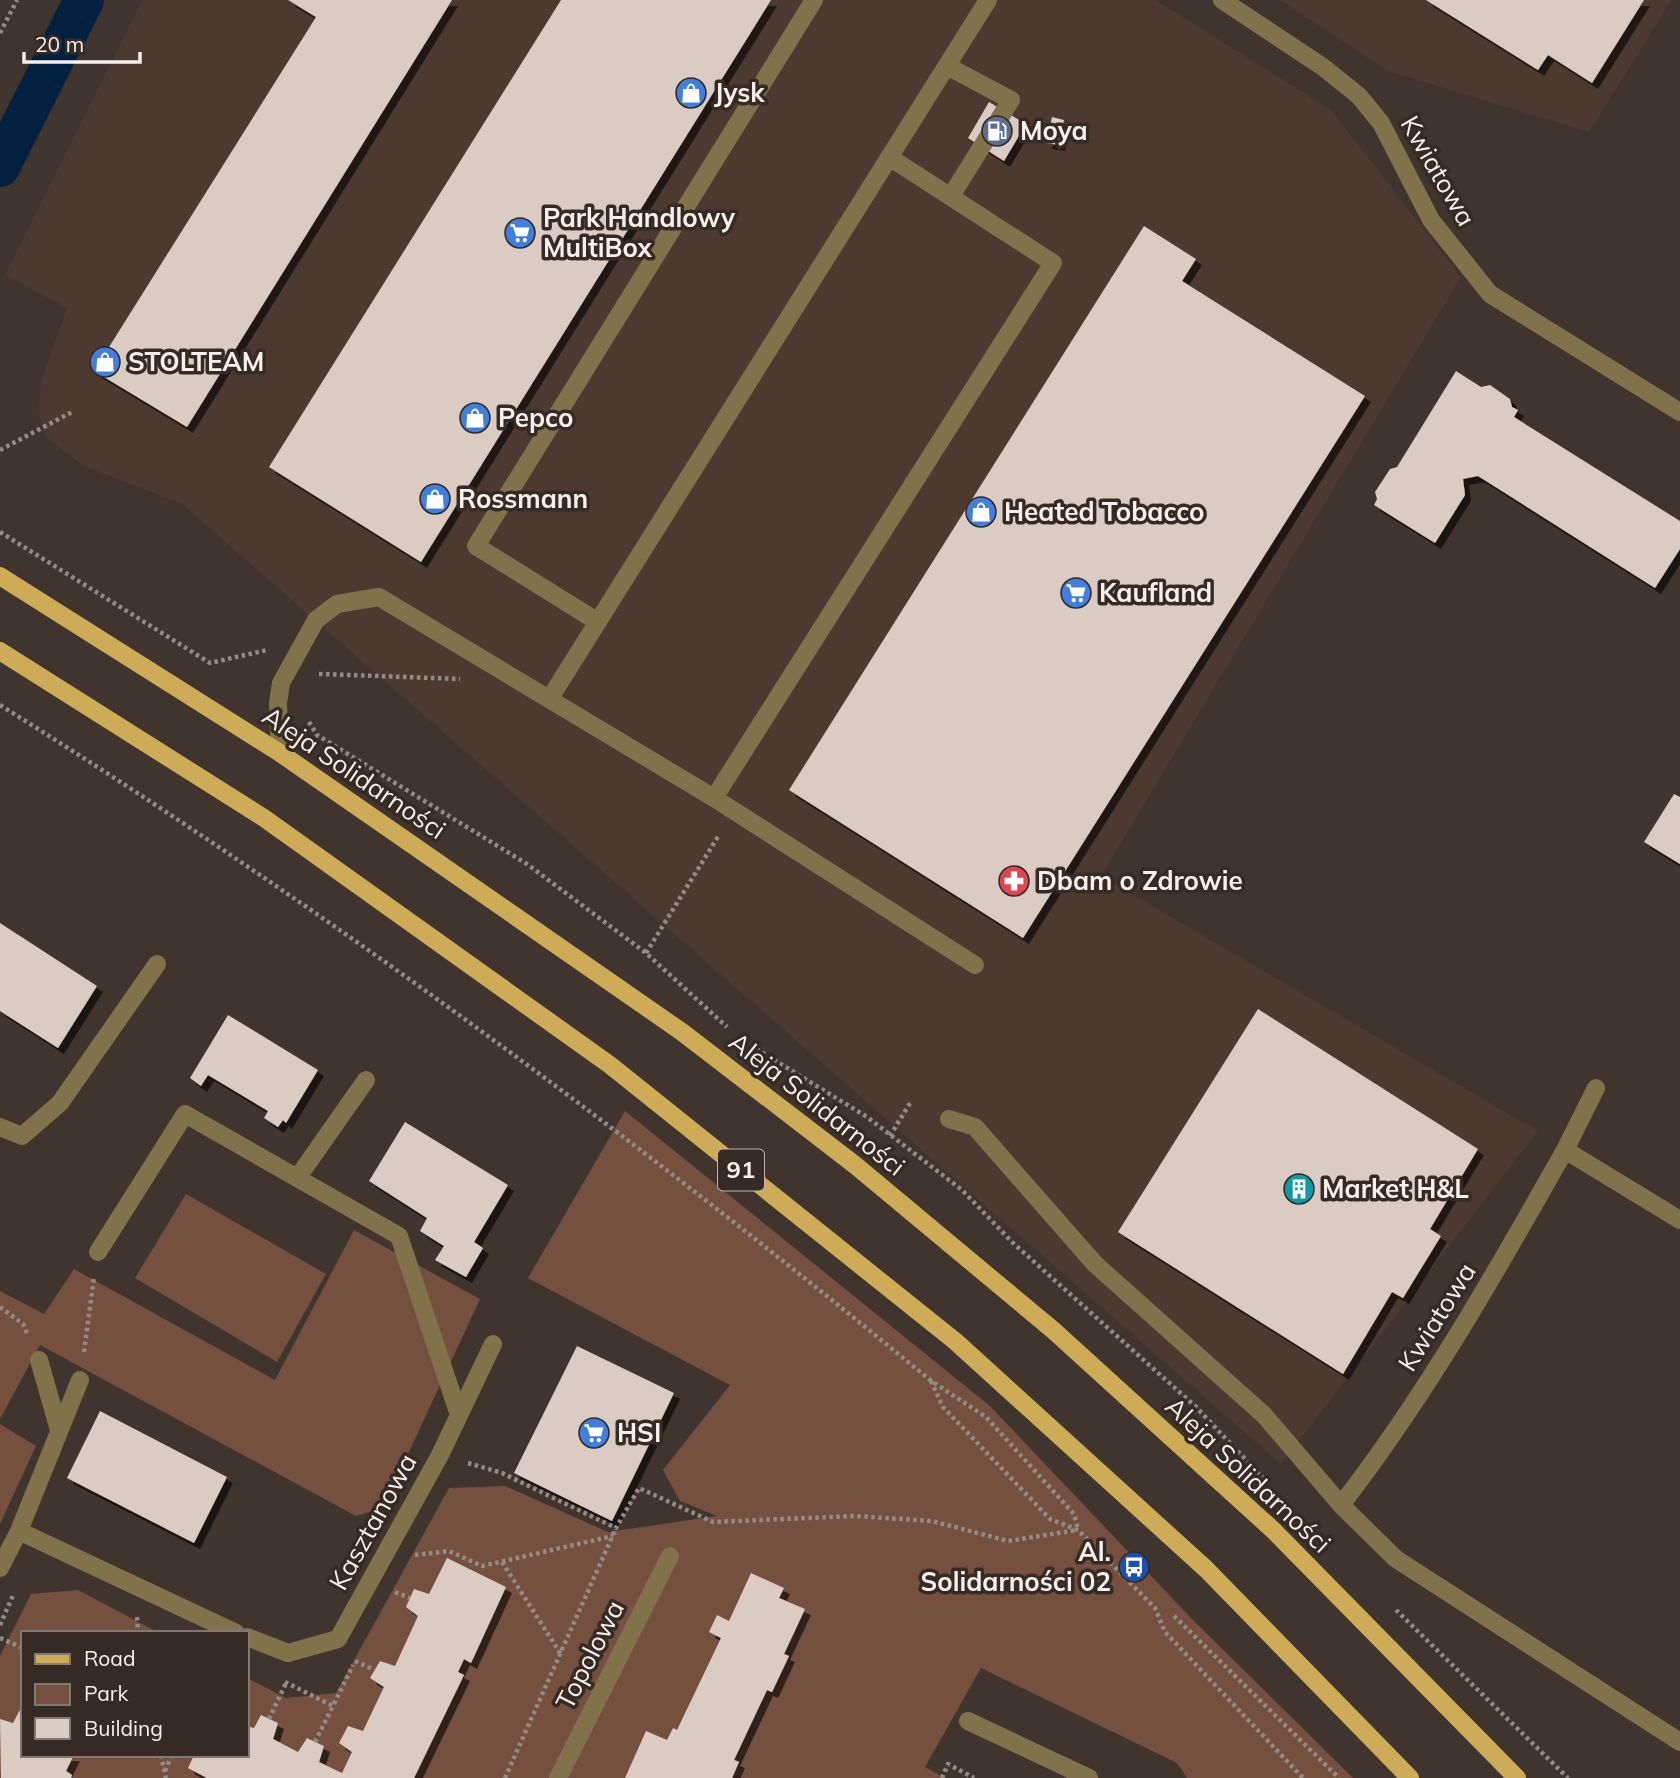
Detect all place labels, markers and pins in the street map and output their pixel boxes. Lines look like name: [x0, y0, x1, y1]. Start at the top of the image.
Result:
shop icon: Jysk: [674, 76, 708, 110]
place label: Jysk: [714, 76, 765, 109]
fuel station icon: Moya: [980, 114, 1014, 148]
place label: Moya: [1020, 114, 1088, 147]
place label: Park Handlowy MultiBox: [543, 201, 736, 264]
supermarket icon: Park Handlowy MultiBox: [503, 216, 537, 250]
shop icon: STOLTEAM: [88, 345, 122, 379]
place label: STOLTEAM: [128, 345, 264, 378]
shop icon: Pepco: [458, 401, 492, 435]
place label: Pepco: [498, 401, 573, 434]
shop icon: Rossmann: [418, 482, 452, 516]
place label: Rossmann: [458, 482, 588, 515]
shop icon: Heated Tobacco: [964, 495, 998, 529]
place label: Heated Tobacco: [1004, 495, 1205, 528]
supermarket icon: Kaufland: [1059, 576, 1093, 610]
place label: Kaufland: [1099, 576, 1212, 609]
pharmacy icon: Dbam o Zdrowie: [997, 864, 1031, 898]
place label: Dbam o Zdrowie: [1037, 864, 1243, 897]
building icon: Market H&L: [1282, 1172, 1316, 1206]
place label: Market H&L: [1322, 1172, 1469, 1205]
supermarket icon: HSI: [577, 1416, 611, 1450]
place label: HSI: [617, 1416, 661, 1449]
place label: Al. Solidarności 02: [920, 1535, 1111, 1598]
bus stop icon: Al. Solidarności 02: [1117, 1550, 1151, 1584]

